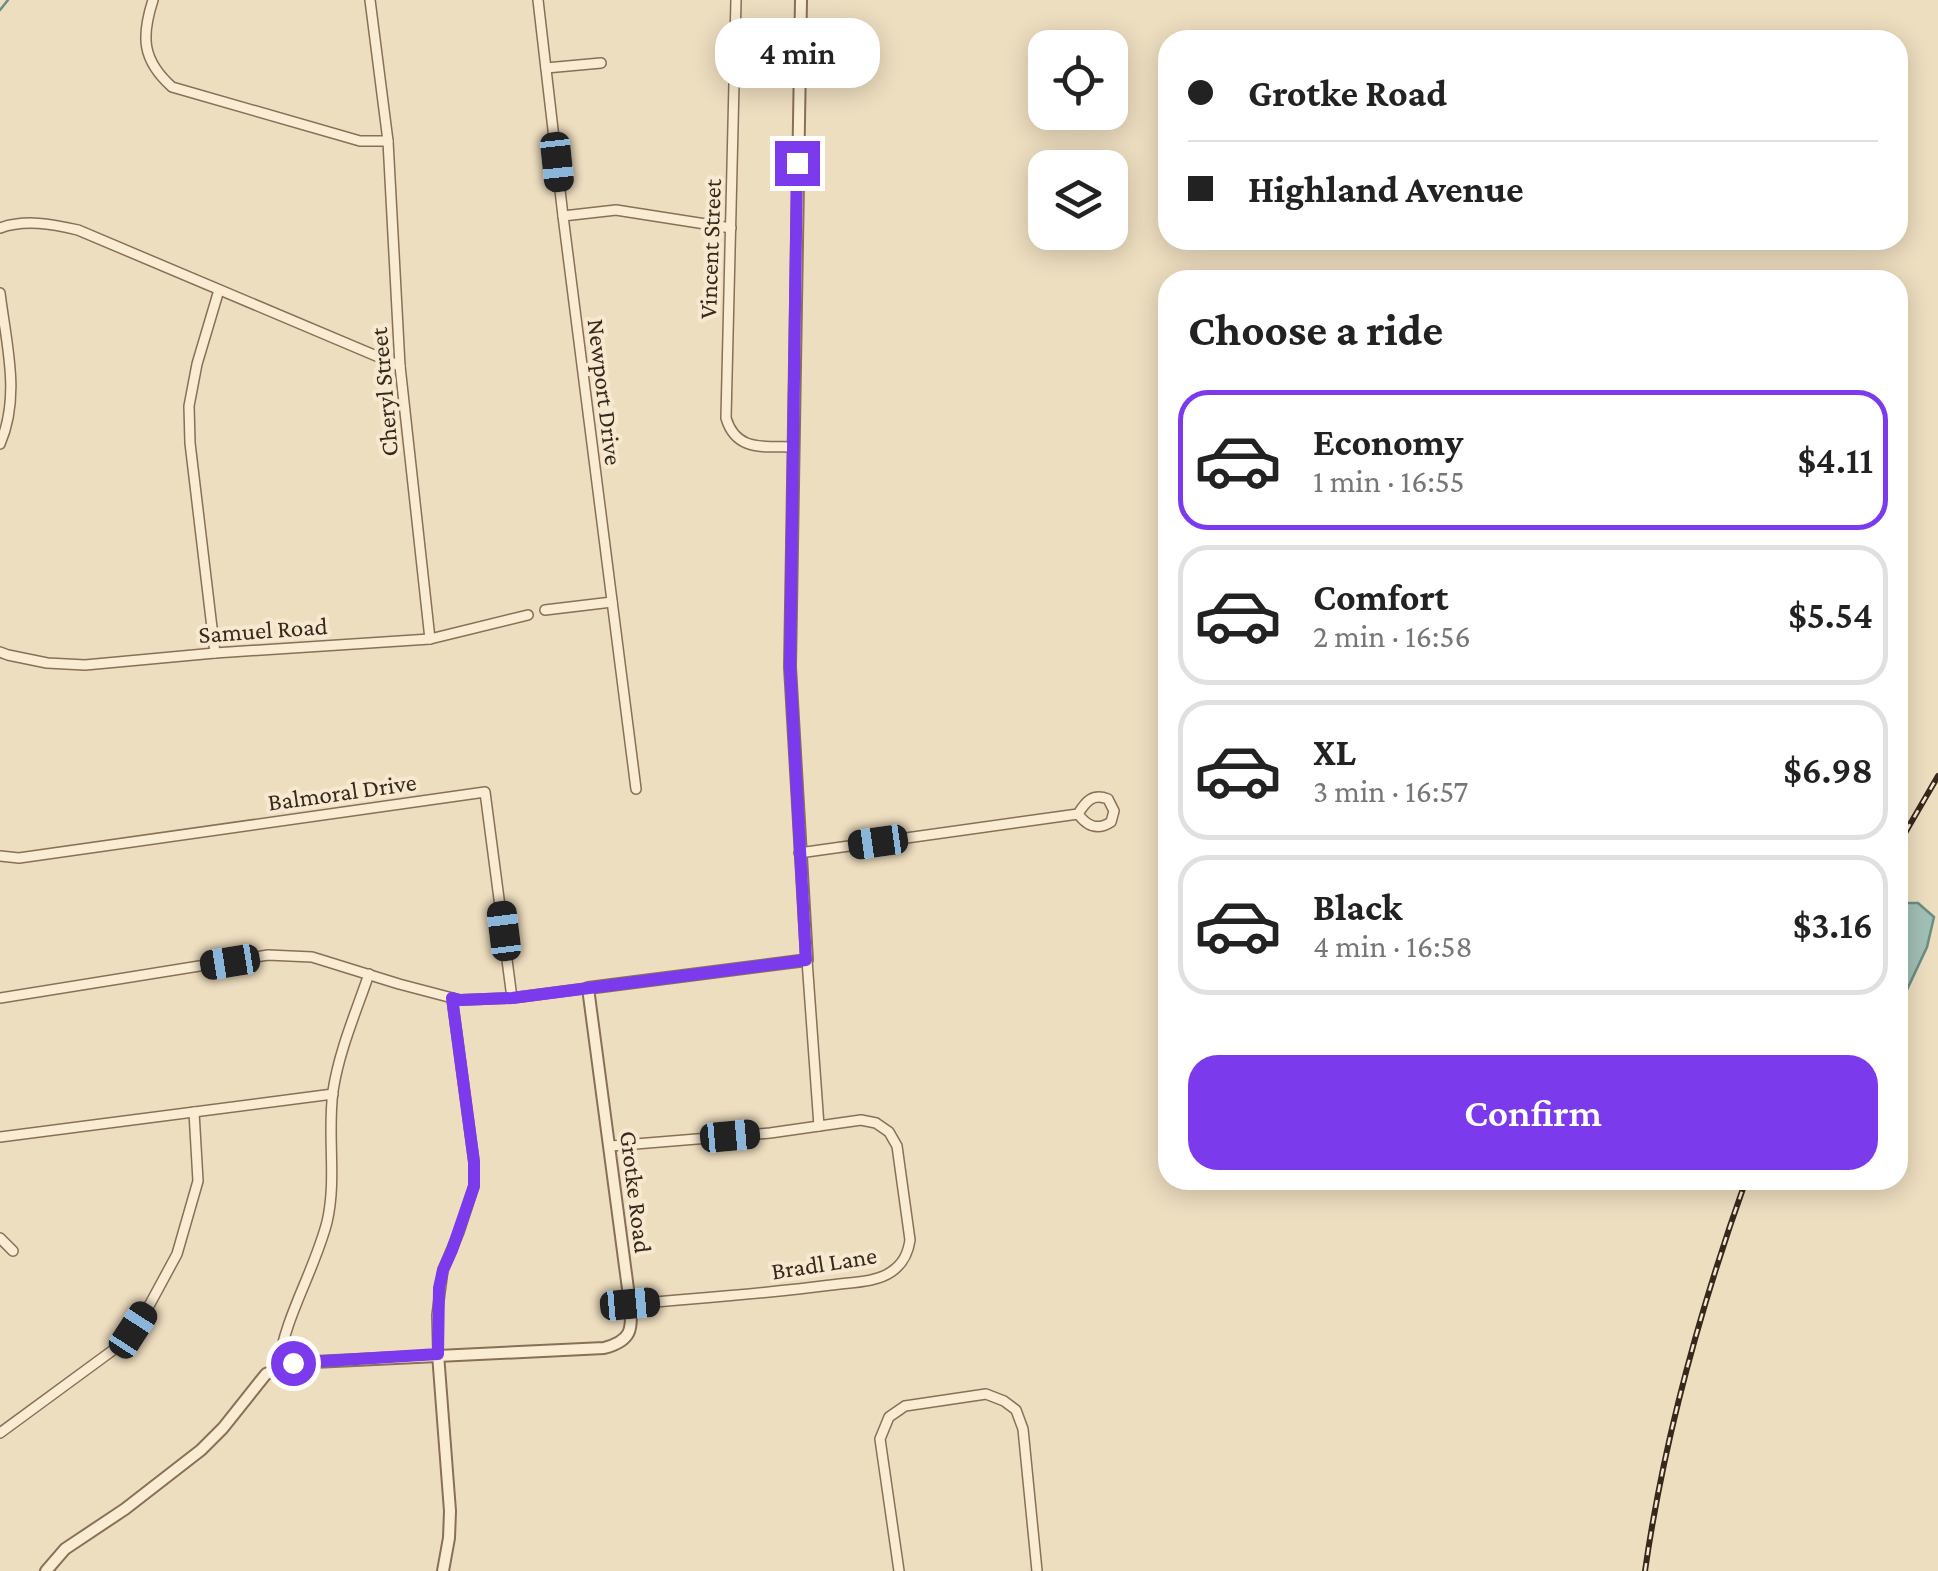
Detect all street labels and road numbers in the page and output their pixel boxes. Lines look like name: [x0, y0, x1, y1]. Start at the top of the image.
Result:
street label: Vincent Street: [694, 178, 726, 319]
street label: Newport Drive: [582, 317, 627, 467]
street label: Cheryl Street: [365, 326, 404, 458]
street label: Samuel Road: [197, 612, 329, 648]
street label: Balmoral Drive: [266, 768, 418, 816]
street label: Grotke Road: [615, 1129, 657, 1255]
street label: Bradl Lane: [769, 1241, 879, 1285]

